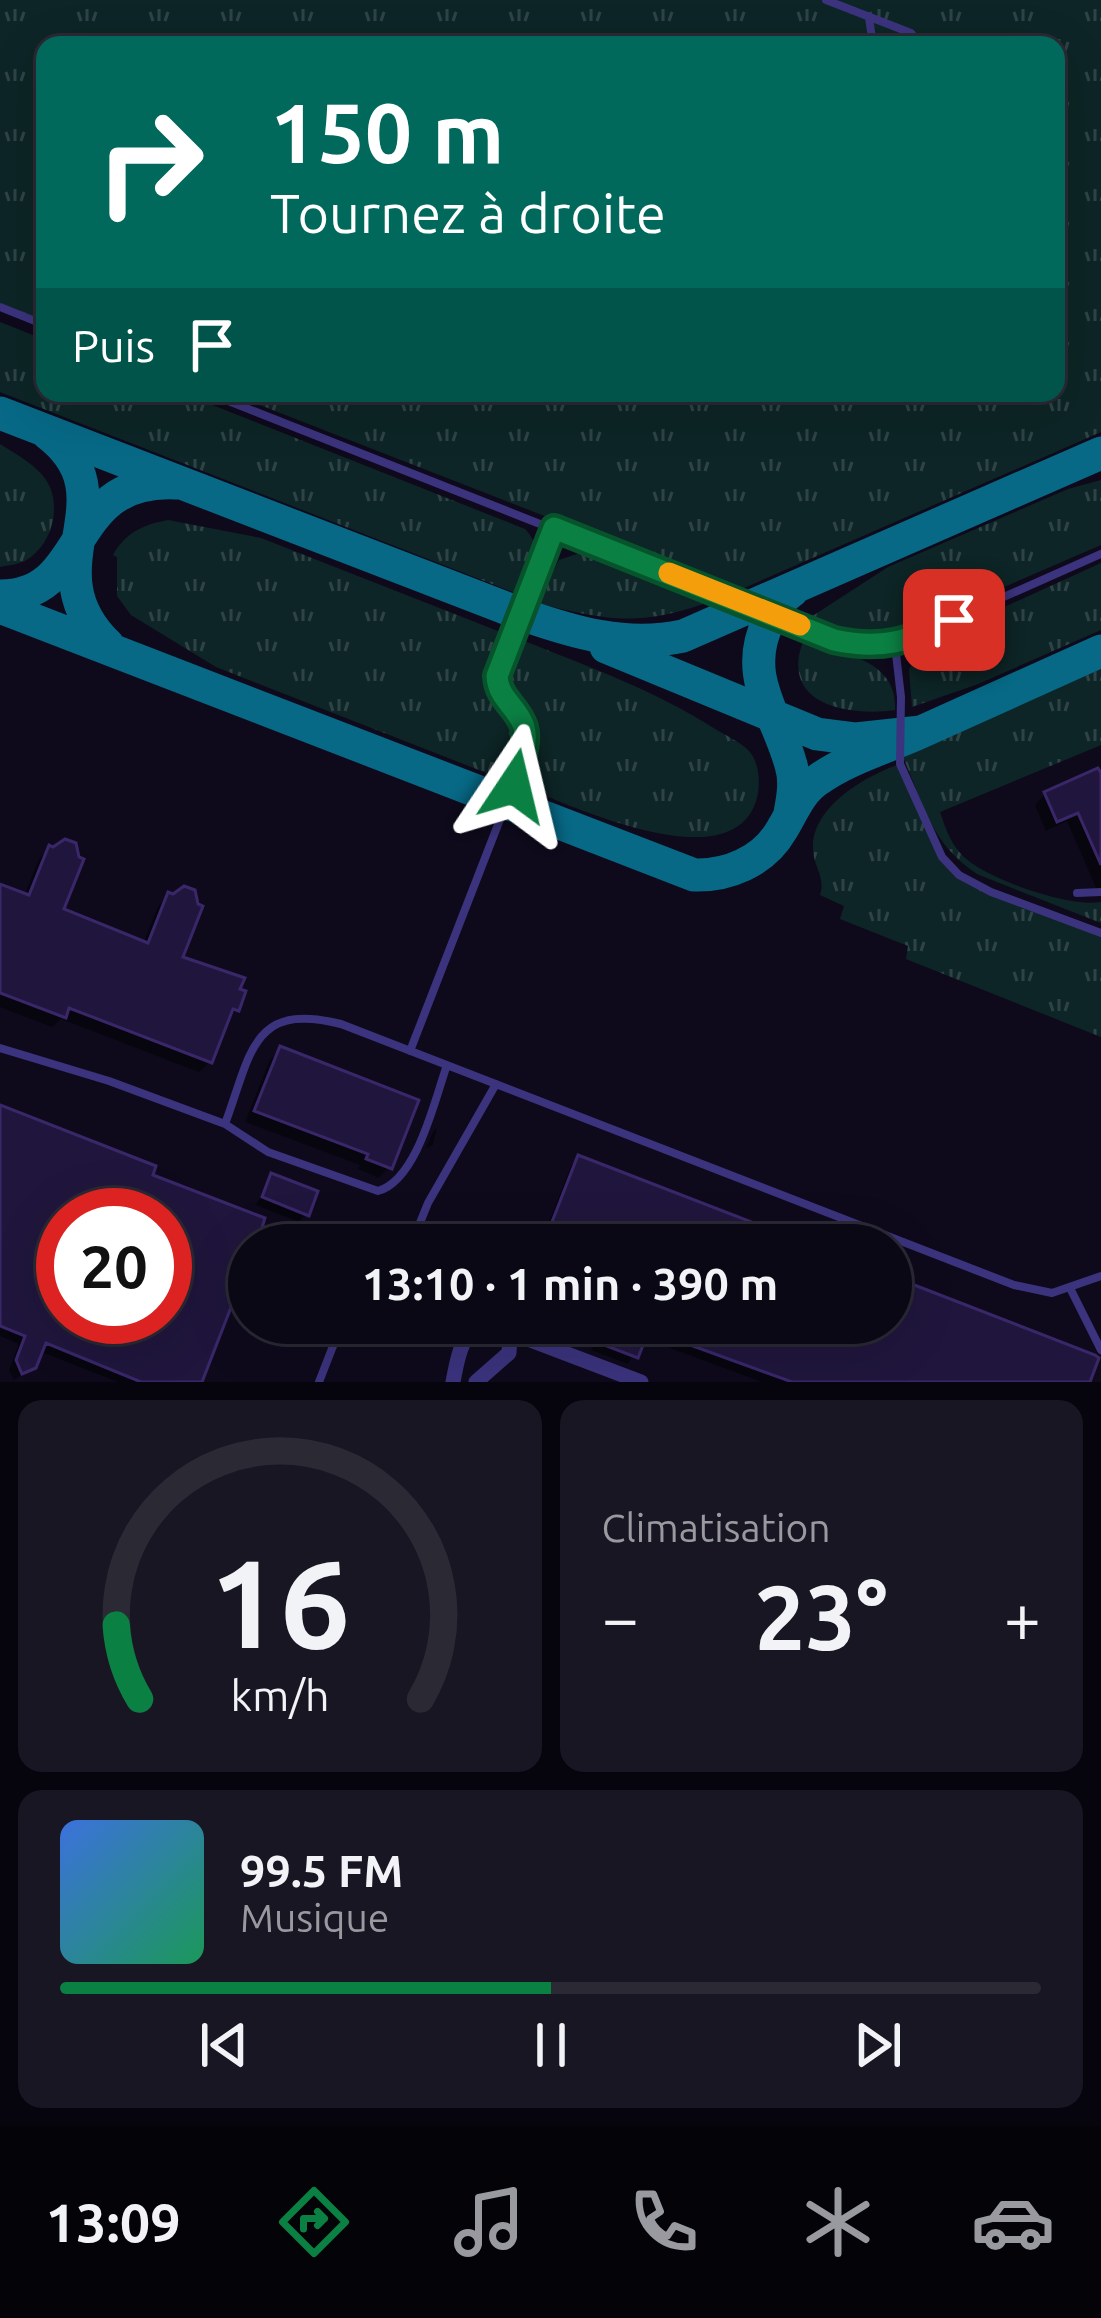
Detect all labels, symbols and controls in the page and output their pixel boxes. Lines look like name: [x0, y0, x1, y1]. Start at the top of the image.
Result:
icon: right: [72, 84, 228, 240]
text: 150 m: [270, 85, 504, 179]
text: Tournez à droite: [270, 183, 666, 243]
icon: arrive: [179, 312, 245, 378]
text: Puis: [72, 320, 155, 371]
pin: [903, 569, 1005, 671]
icon: arrive: [921, 587, 987, 653]
position arrow: [451, 723, 577, 849]
speed limit sign: 20: [36, 1188, 192, 1344]
text: 13:10 · 1 min · 390 m: [362, 1258, 778, 1309]
text: Climatisation: [602, 1506, 830, 1549]
text: 16: [209, 1532, 350, 1672]
text: 23°: [755, 1566, 888, 1667]
text: −: [602, 1580, 639, 1654]
text: +: [1004, 1580, 1041, 1654]
text: km/h: [230, 1671, 329, 1719]
text: 99.5 FM: [240, 1845, 403, 1896]
text: Musique: [240, 1896, 389, 1939]
icon: previous: [191, 2012, 257, 2078]
icon: pause: [518, 2012, 584, 2078]
icon: next: [845, 2012, 911, 2078]
icon: directions: [272, 2180, 356, 2264]
icon: music: [447, 2180, 531, 2264]
icon: phone: [622, 2180, 706, 2264]
icon: climate: [796, 2180, 880, 2264]
icon: car: [971, 2180, 1055, 2264]
text: 13:09: [45, 2192, 181, 2252]

